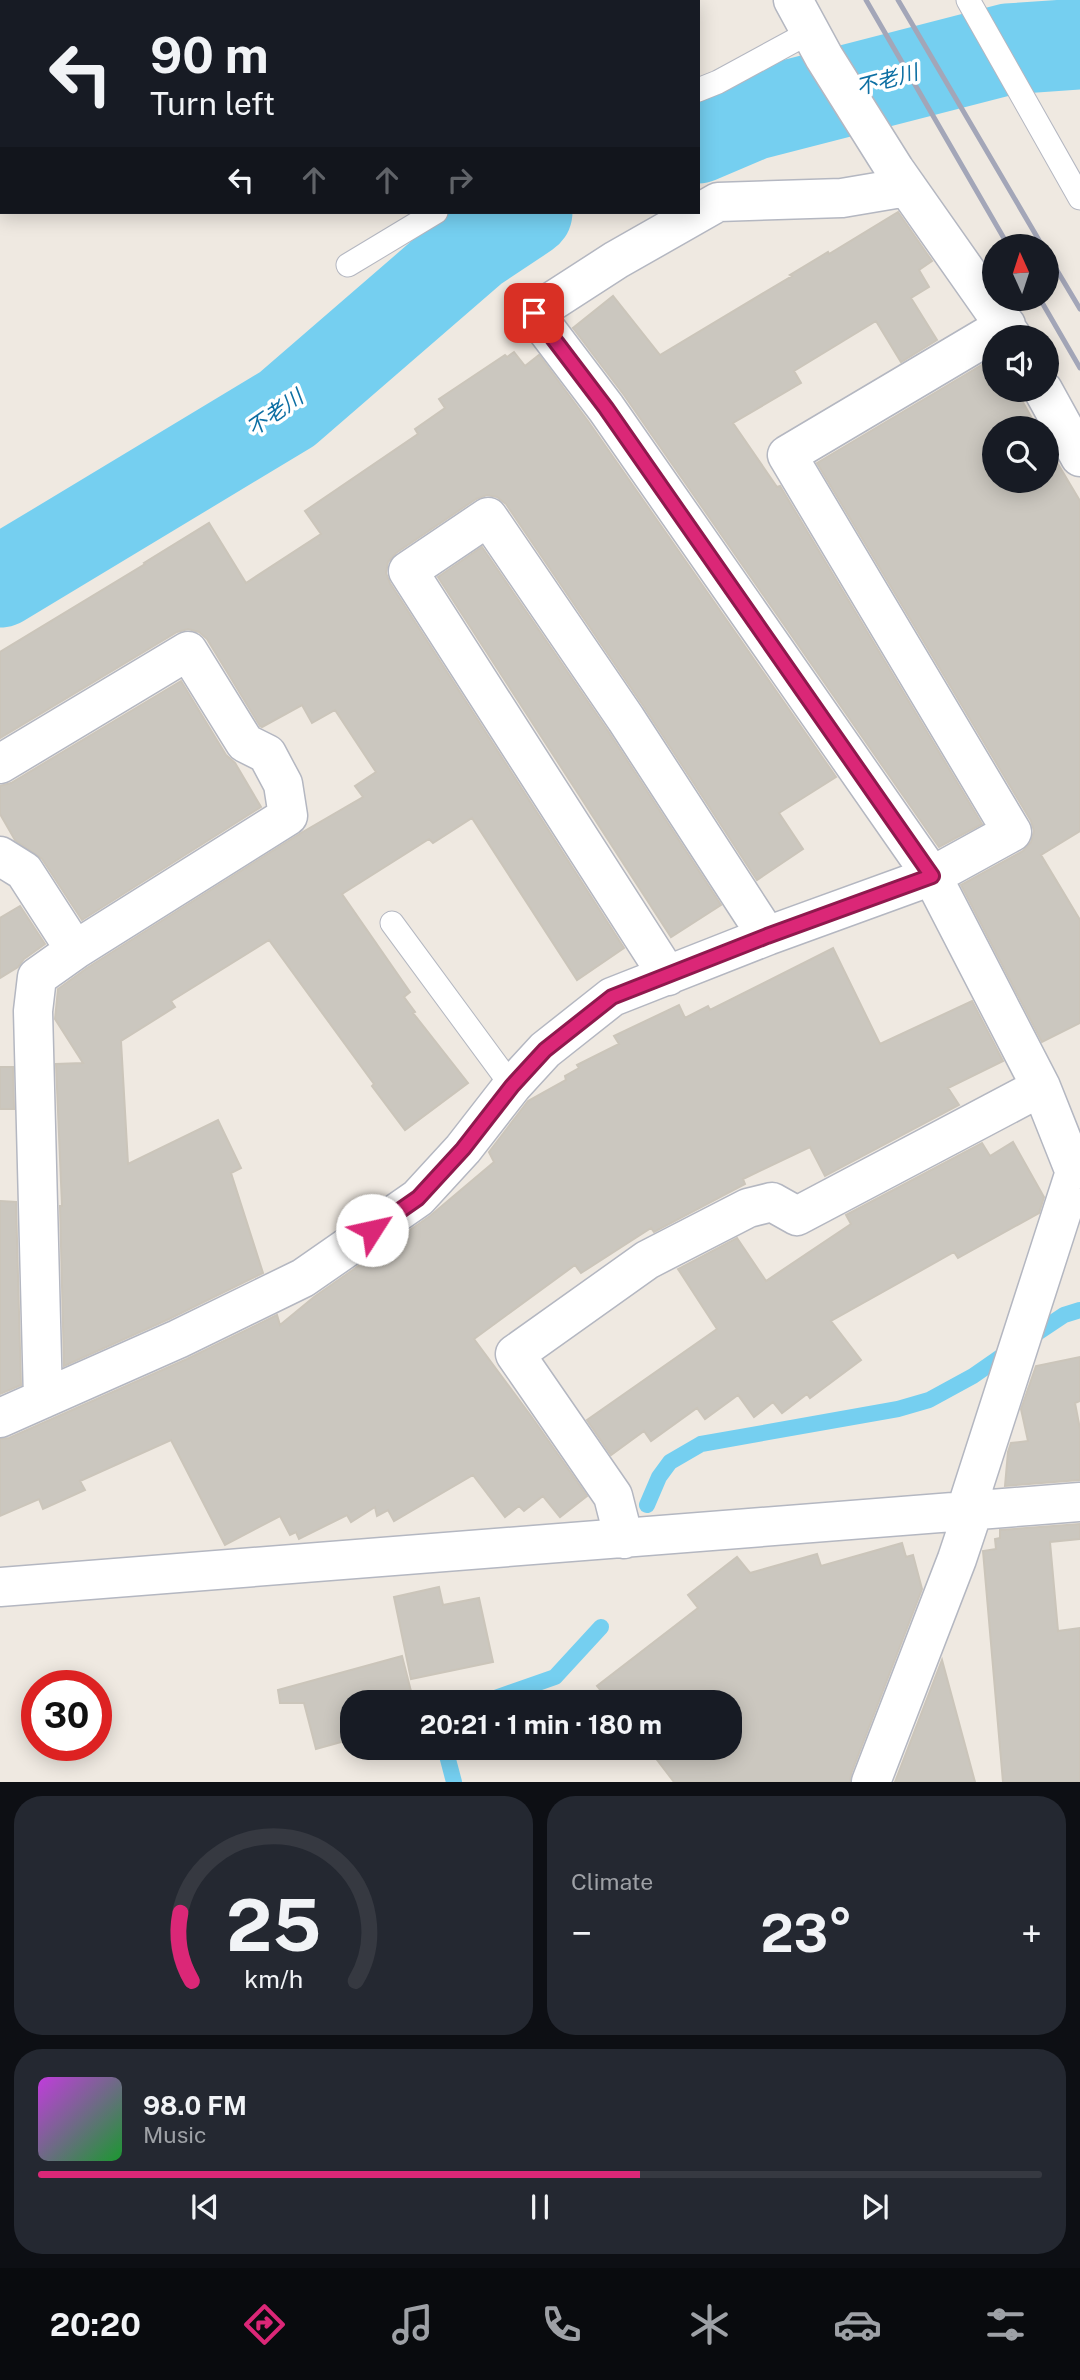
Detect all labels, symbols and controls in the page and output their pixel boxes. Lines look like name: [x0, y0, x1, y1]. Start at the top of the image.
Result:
text: 90 m: [150, 26, 269, 84]
icon: left: [35, 28, 126, 119]
water label: 不老川: [853, 59, 922, 100]
text: Turn left: [150, 85, 275, 122]
icon: left: [222, 161, 260, 199]
icon: ahead: [295, 161, 333, 199]
icon: ahead: [368, 161, 406, 199]
icon: right: [441, 161, 479, 199]
north arrow: [982, 234, 1059, 312]
map controls: [982, 234, 1059, 493]
pin: [504, 283, 564, 343]
icon: arrive: [515, 294, 553, 332]
button: sound: [982, 325, 1059, 402]
water label: 不老川: [242, 383, 309, 441]
button: search: [982, 416, 1059, 493]
position arrow: [335, 1193, 409, 1267]
speed limit sign: 30: [21, 1670, 112, 1761]
text: 20:21 · 1 min · 180 m: [420, 1709, 662, 1740]
text: Climate: [571, 1868, 653, 1895]
text: 25: [226, 1883, 321, 1968]
text: 23°: [760, 1903, 853, 1964]
text: −: [571, 1911, 592, 1956]
text: +: [1021, 1911, 1042, 1956]
text: km/h: [244, 1964, 303, 1994]
text: 98.0 FM: [143, 2090, 247, 2121]
text: Music: [143, 2121, 207, 2148]
icon: previous: [186, 2188, 224, 2226]
icon: pause: [521, 2188, 559, 2226]
icon: next: [856, 2188, 894, 2226]
icon: directions: [240, 2300, 289, 2349]
icon: music: [388, 2300, 437, 2349]
icon: phone: [537, 2300, 586, 2349]
icon: climate: [685, 2300, 734, 2349]
icon: car: [833, 2300, 882, 2349]
icon: filters: [981, 2300, 1030, 2349]
text: 20:20: [50, 2306, 141, 2343]

